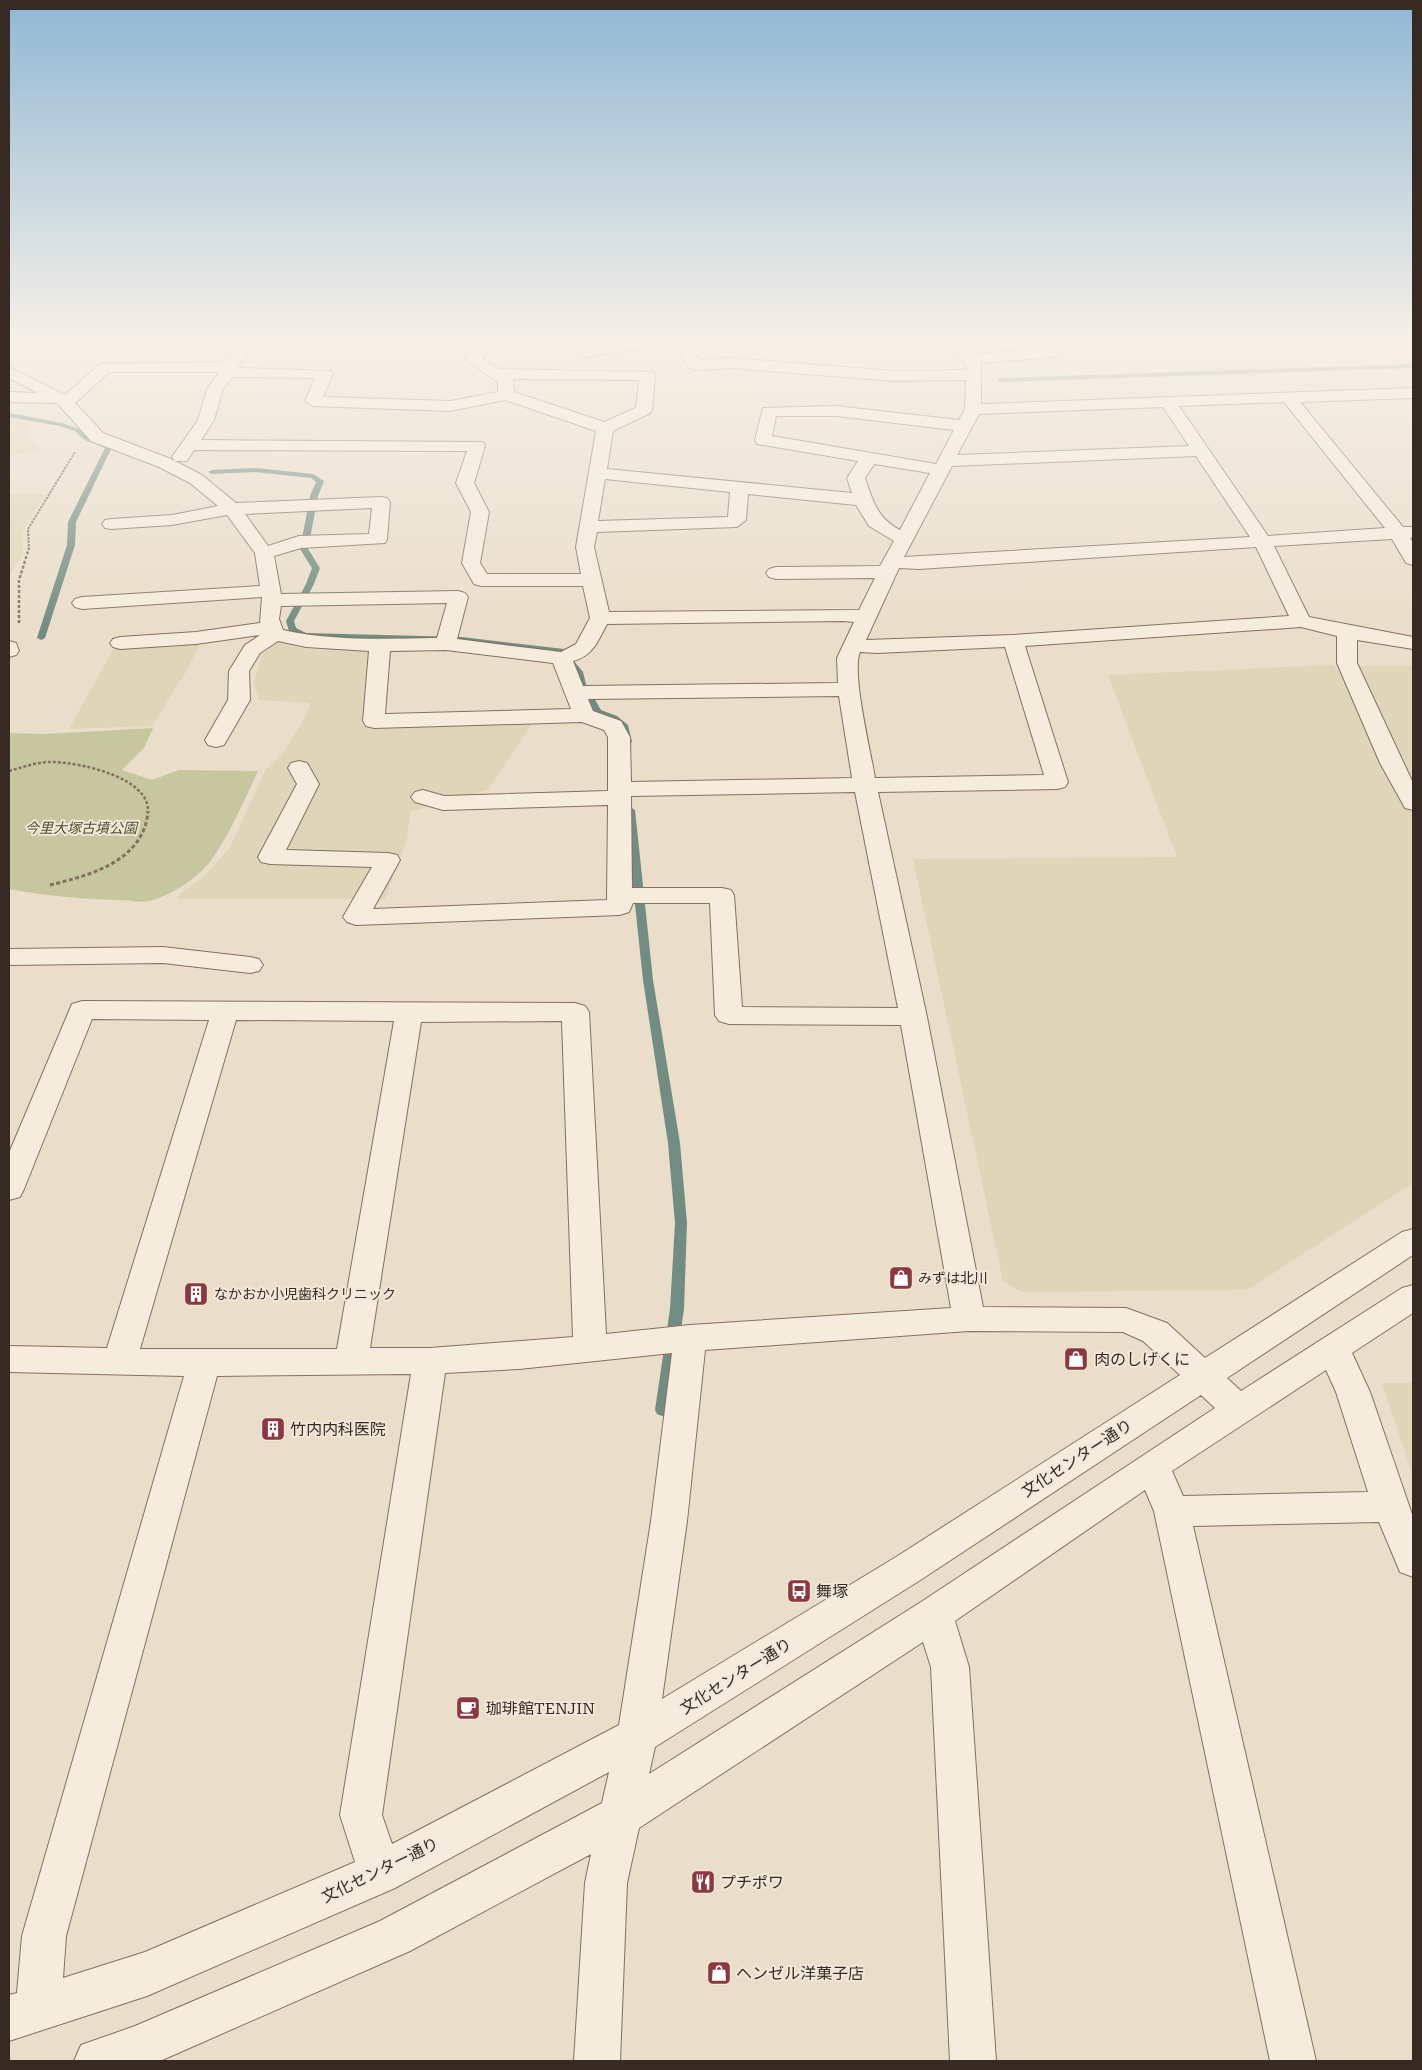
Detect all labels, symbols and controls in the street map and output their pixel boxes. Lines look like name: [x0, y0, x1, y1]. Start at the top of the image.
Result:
park label: 今里大塚古墳公園: [25, 820, 139, 836]
shop icon: みずは北川: [888, 1265, 914, 1291]
place label: みずは北川: [918, 1270, 988, 1286]
building icon: なかおか小児歯科クリニック: [183, 1281, 209, 1307]
place label: なかおか小児歯科クリニック: [214, 1286, 396, 1302]
shop icon: 肉のしげくに: [1063, 1346, 1089, 1372]
place label: 肉のしげくに: [1094, 1350, 1190, 1369]
street label: 文化センター通り: [1018, 1415, 1136, 1501]
building icon: 竹内内科医院: [260, 1416, 286, 1442]
place label: 竹内内科医院: [290, 1420, 386, 1439]
bus stop icon: 舞塚: [786, 1578, 812, 1604]
place label: 舞塚: [816, 1582, 848, 1601]
street label: 文化センター通り: [677, 1634, 795, 1718]
cafe icon: 珈琲館TENJIN: [455, 1695, 481, 1721]
place label: 珈琲館TENJIN: [486, 1699, 595, 1718]
street label: 文化センター通り: [318, 1833, 442, 1907]
restaurant icon: プチポワ: [690, 1869, 716, 1895]
place label: プチポワ: [720, 1873, 784, 1892]
shop icon: ヘンゼル洋菓子店: [706, 1960, 732, 1986]
place label: ヘンゼル洋菓子店: [736, 1964, 864, 1983]

